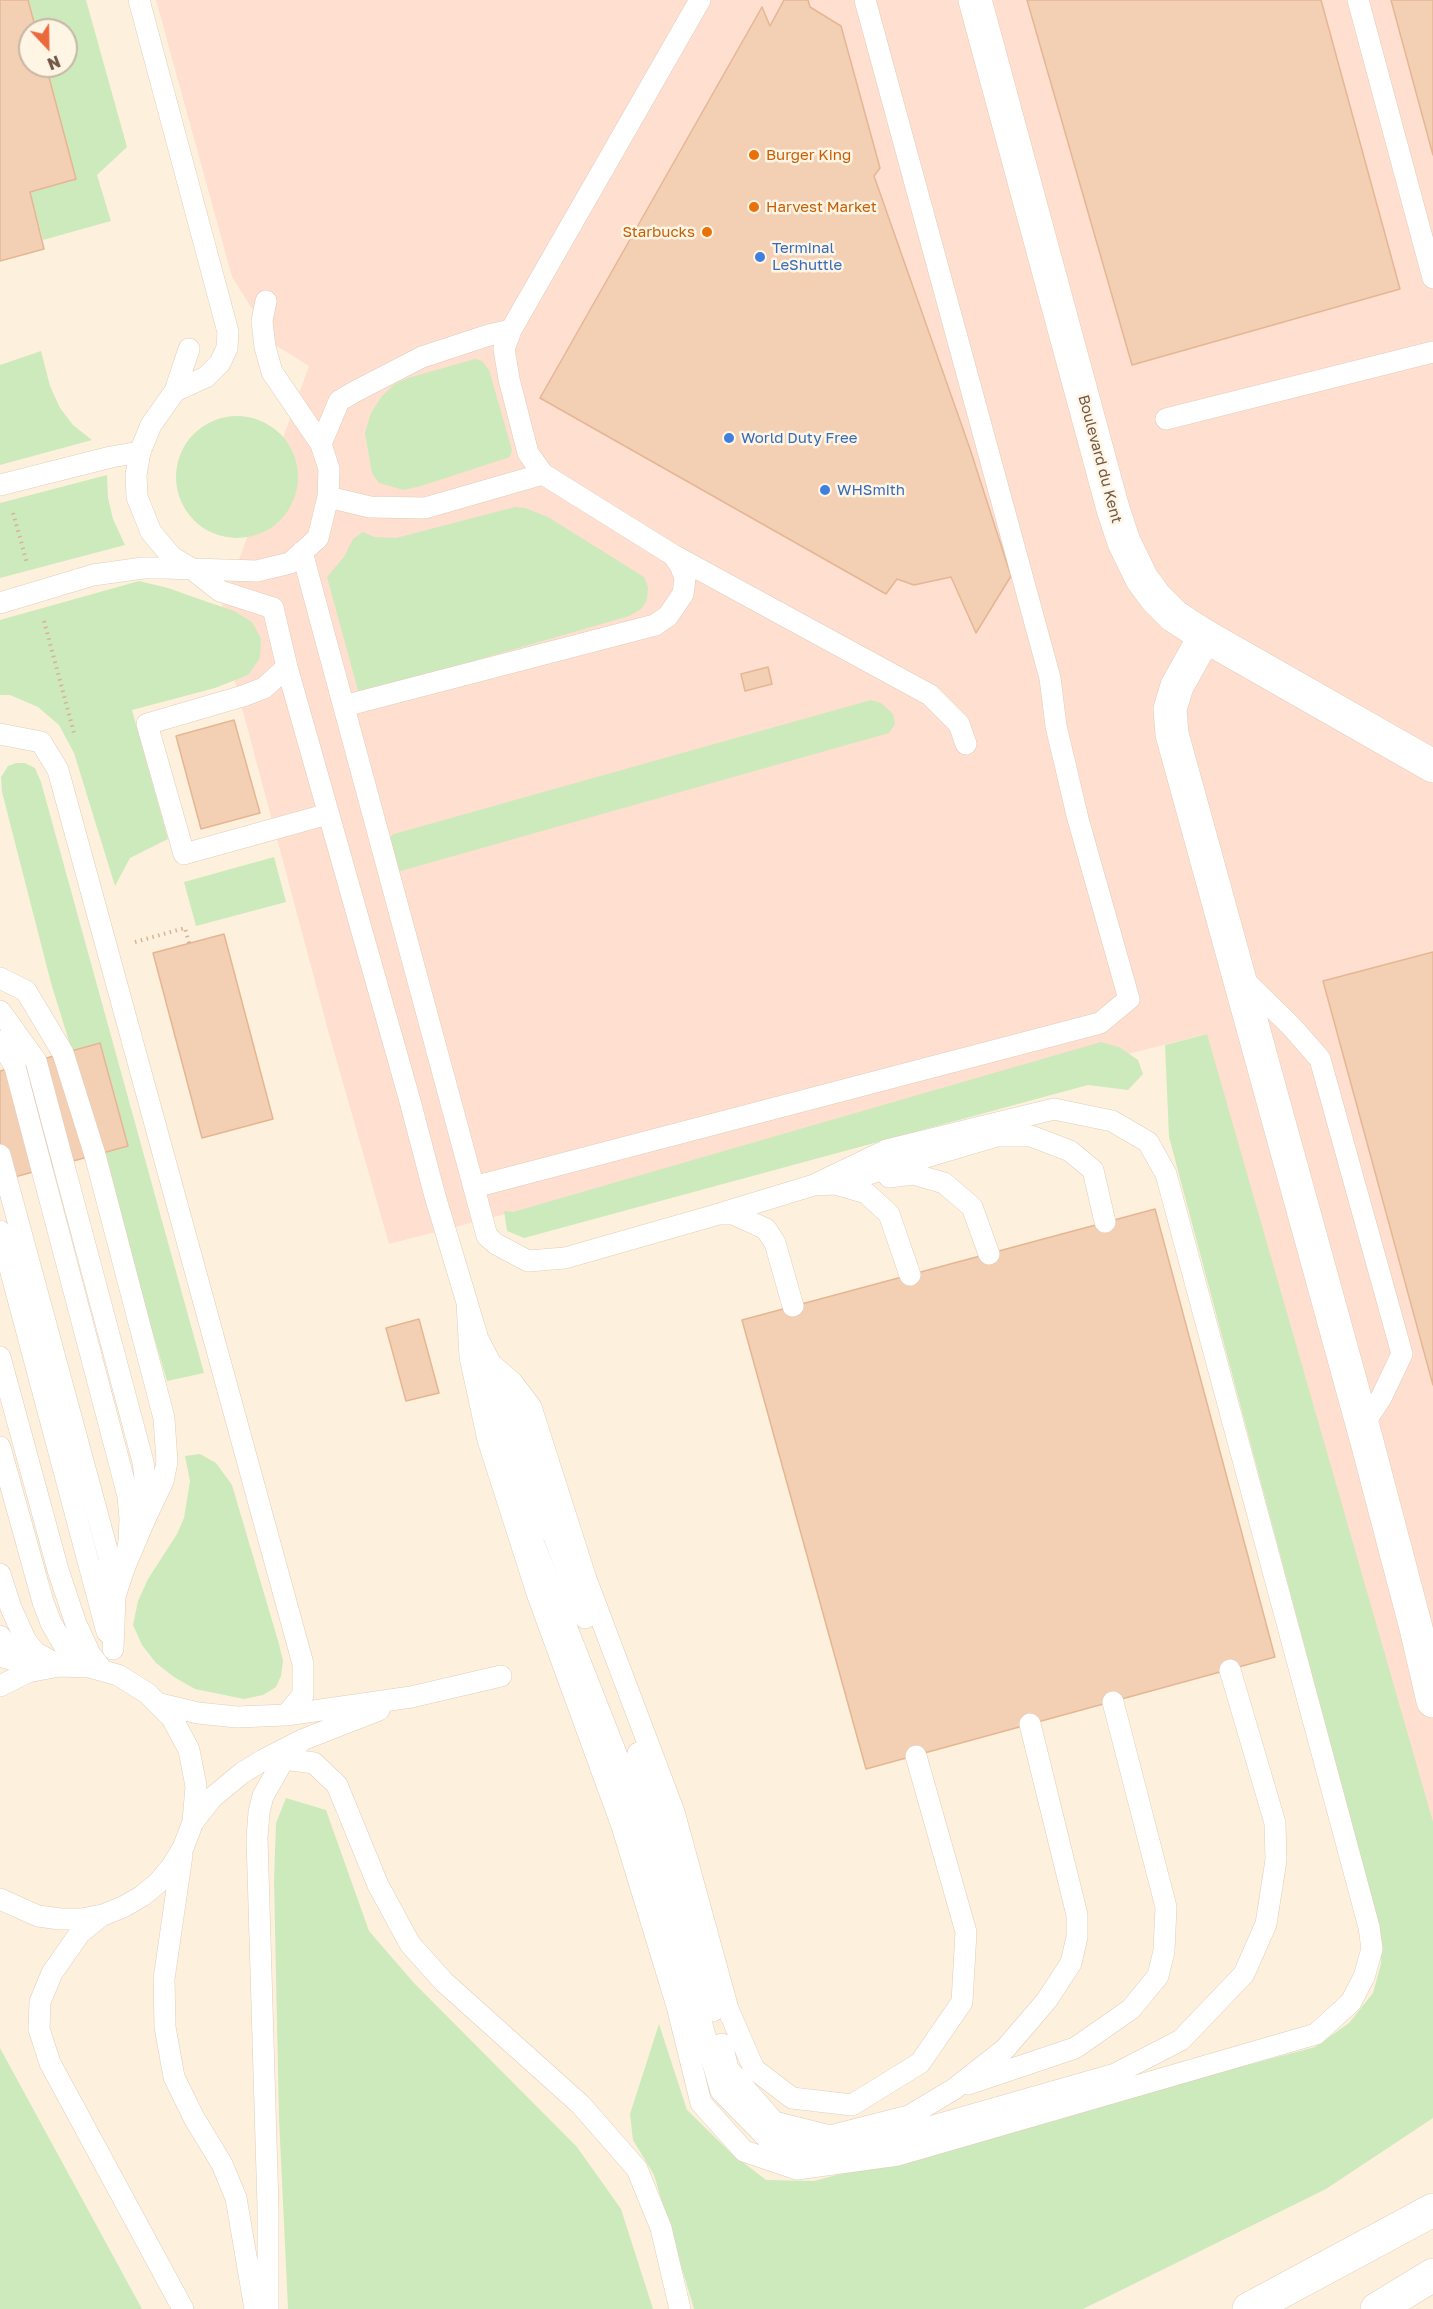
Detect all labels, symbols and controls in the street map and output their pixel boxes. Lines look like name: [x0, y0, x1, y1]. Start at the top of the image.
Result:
north arrow: [18, 18, 78, 78]
text: N: [45, 51, 63, 74]
place label: Burger King: [766, 146, 851, 164]
marker: Burger King: [747, 148, 761, 162]
place label: Harvest Market: [766, 198, 877, 216]
marker: Harvest Market: [747, 200, 761, 214]
place label: Starbucks: [622, 223, 695, 241]
marker: Starbucks: [700, 225, 714, 239]
place label: Terminal LeShuttle: [772, 239, 842, 274]
marker: Terminal LeShuttle: [753, 250, 767, 264]
street label: Boulevard du Kent: [1074, 393, 1126, 525]
place label: World Duty Free: [741, 429, 857, 447]
marker: World Duty Free: [722, 431, 736, 445]
place label: WHSmith: [837, 481, 905, 499]
marker: WHSmith: [818, 483, 832, 497]

